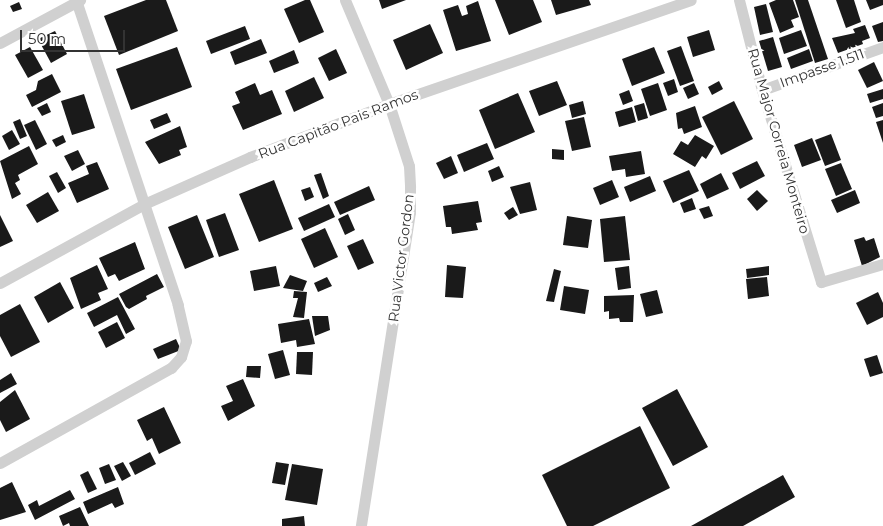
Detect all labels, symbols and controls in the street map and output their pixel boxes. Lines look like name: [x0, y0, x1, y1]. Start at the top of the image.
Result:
scale bar: [22, 20, 128, 52]
text: 50 m: [28, 29, 66, 48]
street label: Impasse 1.511: [777, 45, 867, 91]
street label: Rua Major Correia Monteiro: [744, 46, 814, 236]
street label: Rua Capitão Pais Ramos: [256, 86, 420, 162]
street label: Rua Victor Gordon: [385, 193, 417, 323]

